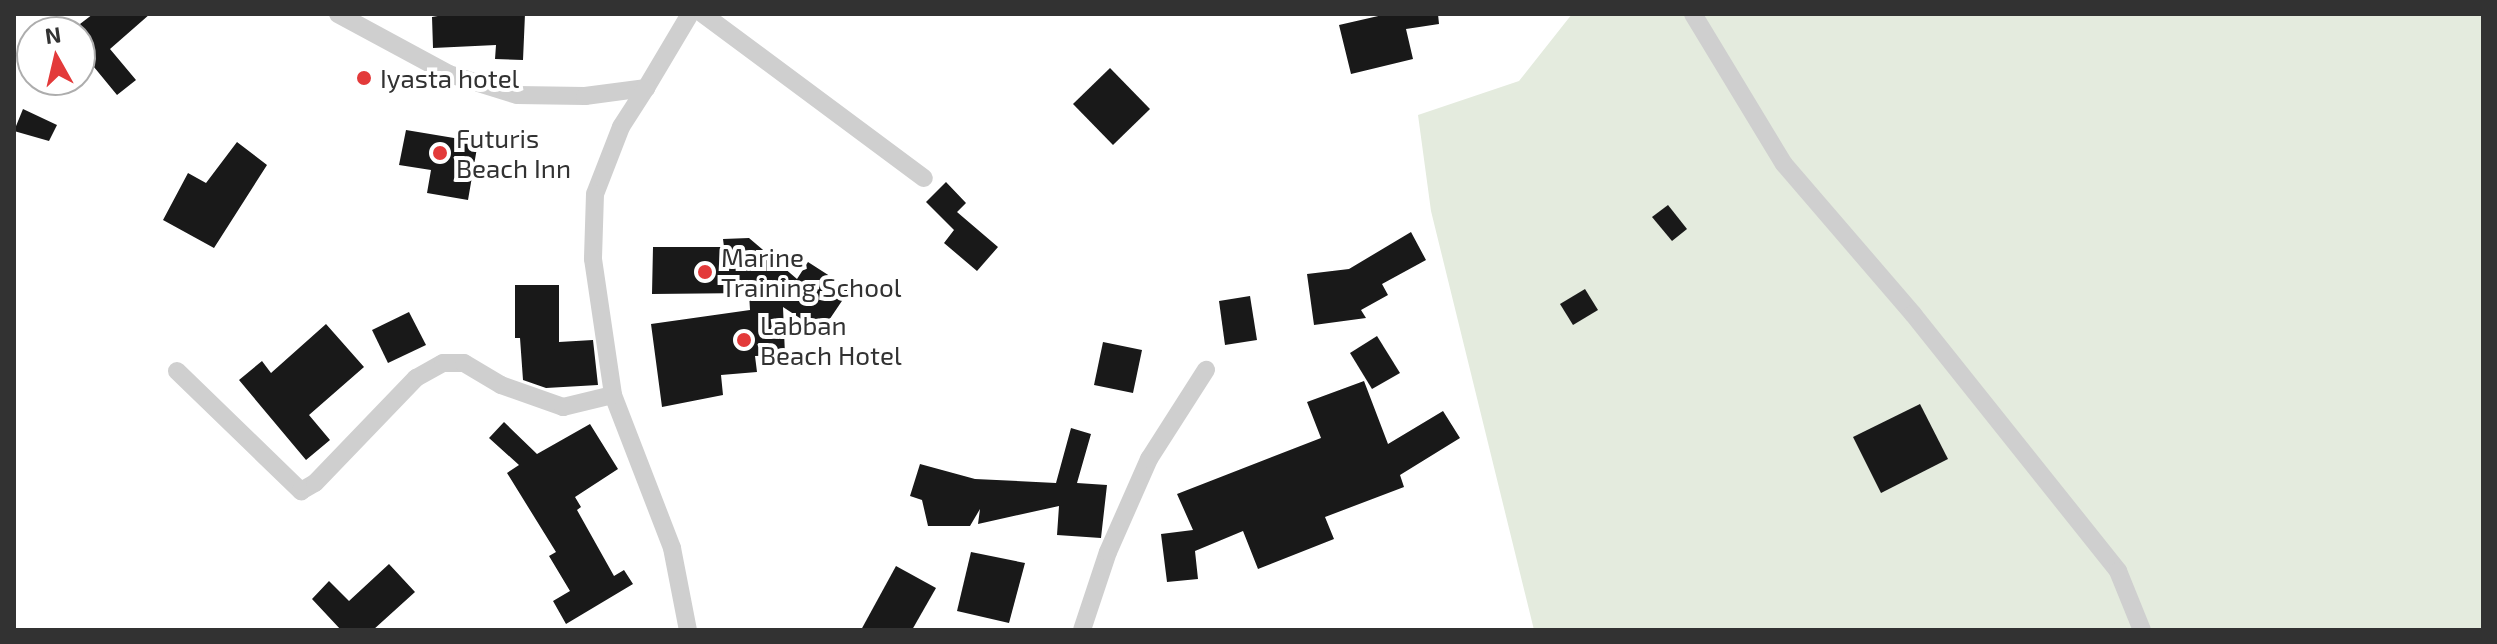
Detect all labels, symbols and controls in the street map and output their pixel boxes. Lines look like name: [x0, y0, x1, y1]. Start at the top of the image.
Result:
north arrow: [16, 16, 96, 96]
text: N: [43, 20, 63, 48]
place label: Iyasta hotel: [380, 62, 519, 94]
marker: Iyasta hotel: [355, 69, 373, 87]
place label: Futuris Beach Inn: [456, 122, 571, 184]
marker: Futuris Beach Inn: [431, 144, 449, 162]
place label: Marine Training School: [721, 241, 901, 302]
marker: Marine Training School: [696, 263, 714, 281]
place label: Labban Beach Hotel: [760, 309, 902, 370]
marker: Labban Beach Hotel: [735, 331, 753, 349]

